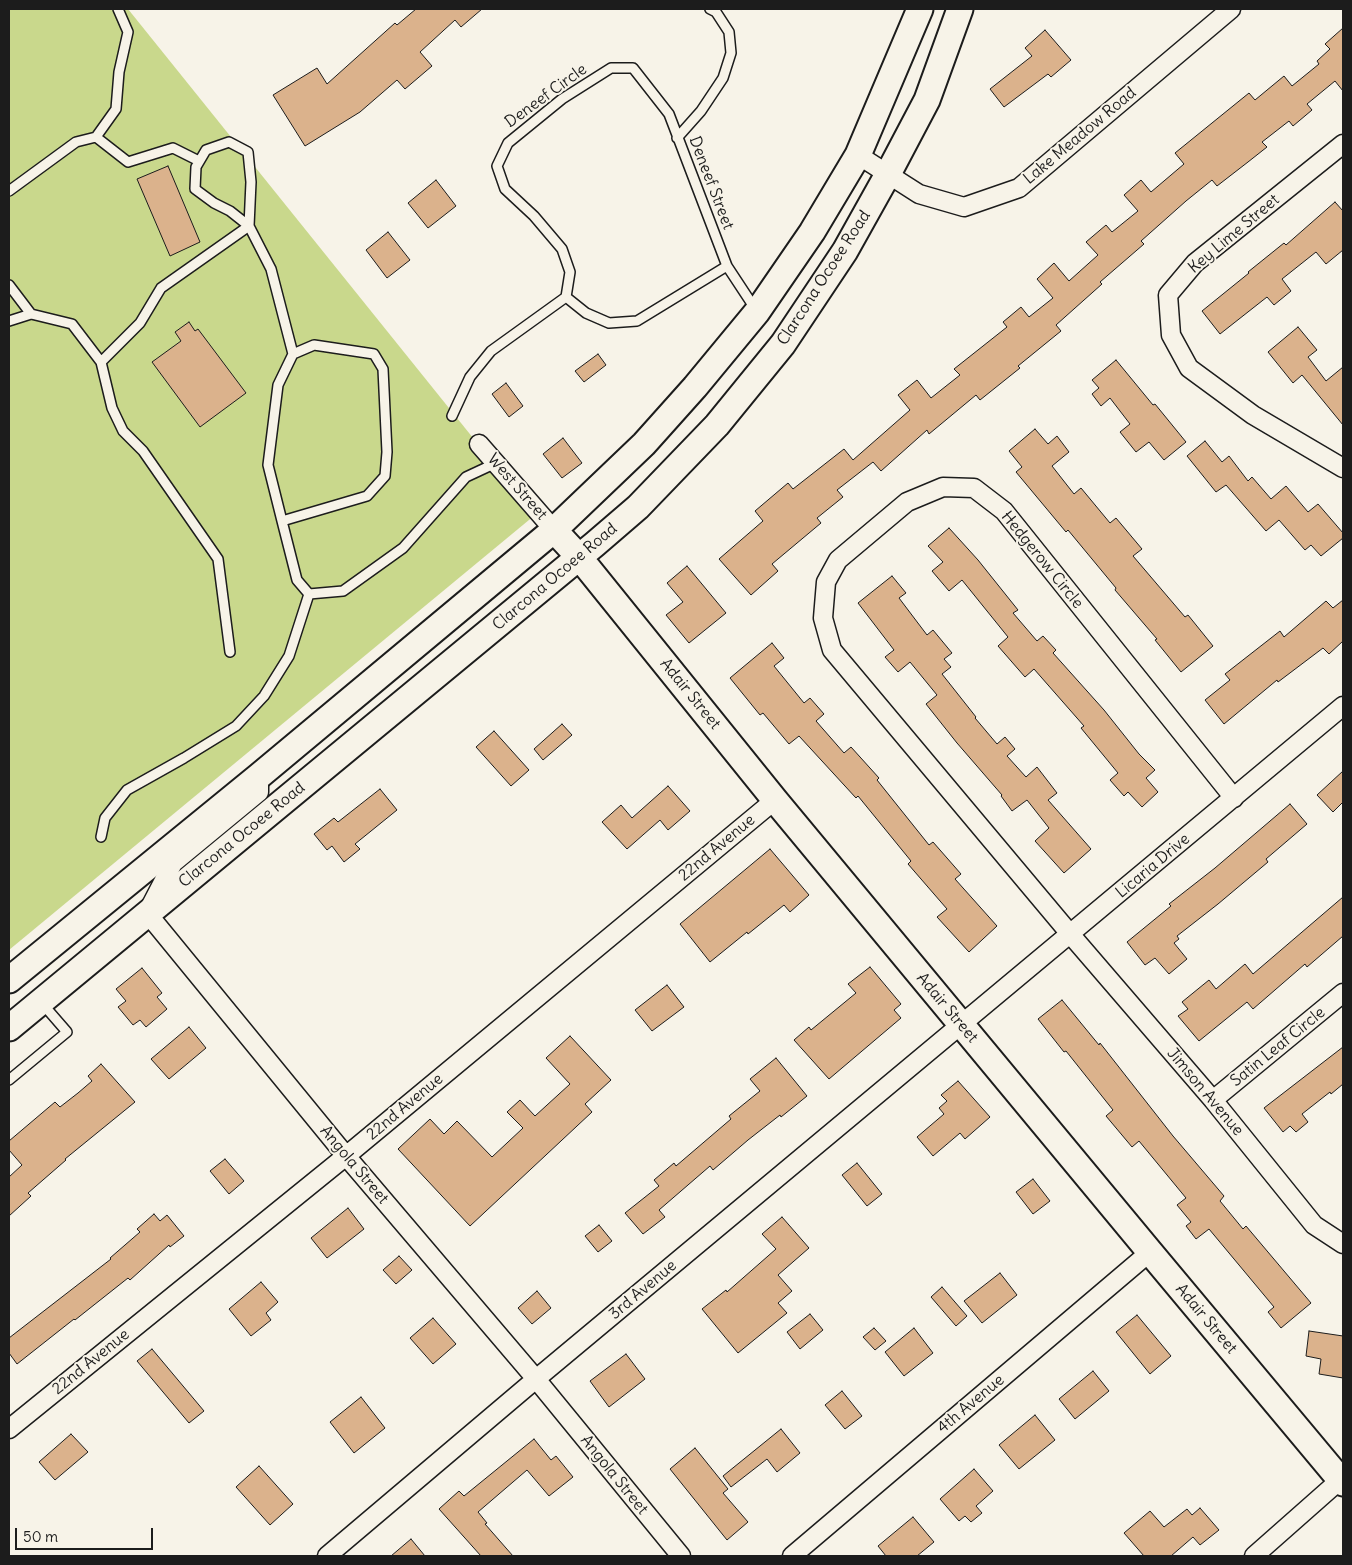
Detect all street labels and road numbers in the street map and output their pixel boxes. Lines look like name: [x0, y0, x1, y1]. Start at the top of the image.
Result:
street label: Deneef Circle: [501, 60, 591, 132]
street label: Lake Meadow Road: [1020, 83, 1140, 189]
street label: Deneef Street: [684, 134, 738, 232]
street label: Key Lime Street: [1185, 191, 1283, 277]
street label: Clarcona Ocoee Road: [773, 207, 875, 349]
street label: West Street: [483, 450, 551, 524]
street label: Hedgerow Circle: [997, 507, 1087, 613]
street label: Clarcona Ocoee Road: [489, 519, 621, 635]
street label: Adair Street: [656, 655, 724, 733]
street label: Clarcona Ocoee Road: [175, 778, 309, 892]
street label: 22nd Avenue: [675, 811, 759, 885]
street label: Licaria Drive: [1112, 830, 1194, 902]
street label: Adair Street: [912, 969, 982, 1047]
street label: Satin Leaf Circle: [1227, 1003, 1329, 1091]
street label: Jimson Avenue: [1163, 1044, 1247, 1140]
street label: 22nd Avenue: [363, 1070, 447, 1144]
street label: Angola Street: [316, 1122, 392, 1208]
street label: 3rd Avenue: [605, 1256, 681, 1324]
street label: Adair Street: [1171, 1280, 1241, 1358]
street label: 22nd Avenue: [49, 1325, 133, 1399]
street label: 4th Avenue: [934, 1371, 1008, 1437]
street label: Angola Street: [576, 1431, 652, 1519]

